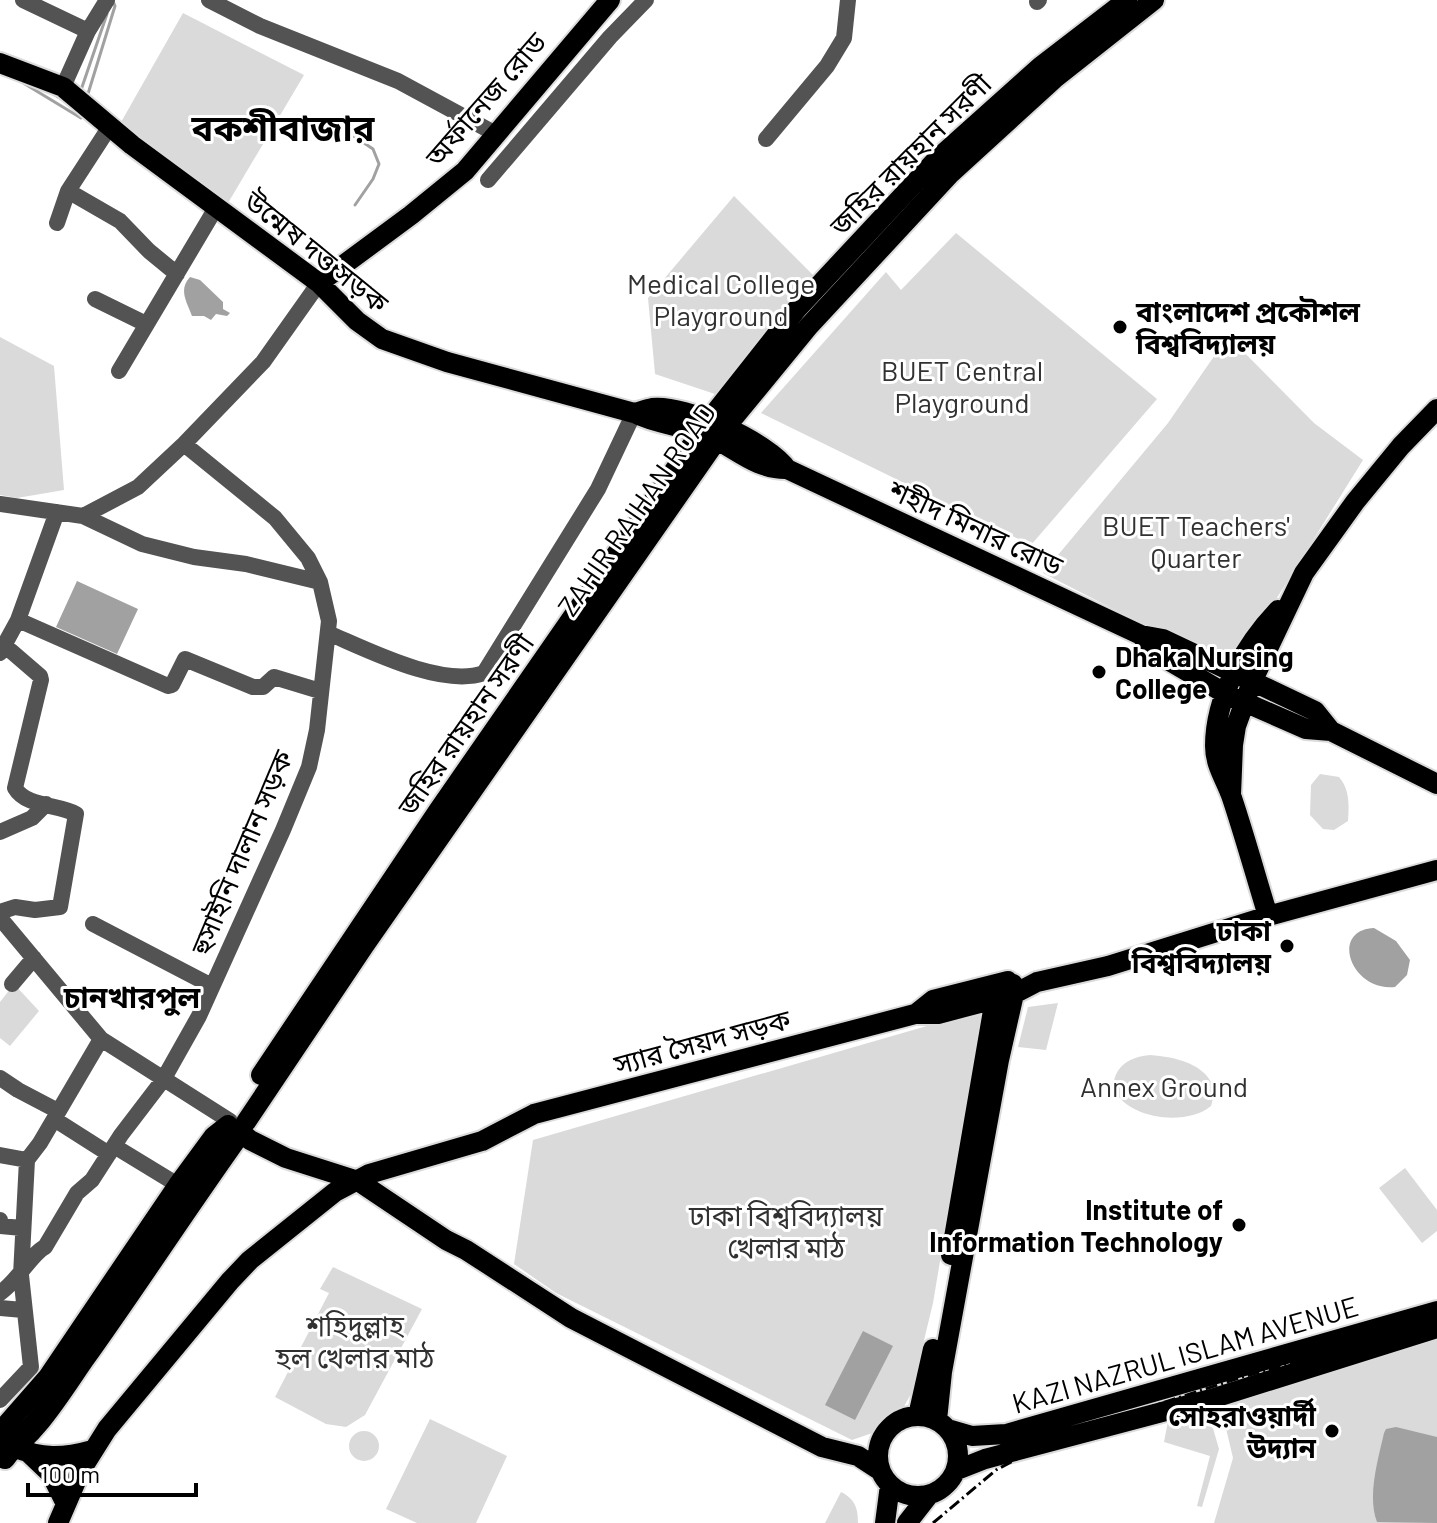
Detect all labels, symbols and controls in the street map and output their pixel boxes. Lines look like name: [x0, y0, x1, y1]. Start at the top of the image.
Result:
street label: অর্ফানেজ রোড: [417, 24, 553, 174]
street label: জহির রায়হান সরণী: [822, 66, 998, 242]
district label: বকশীবাজার: [191, 105, 376, 148]
street label: উন্মেষ দত্ত সড়ক: [238, 182, 396, 320]
park label: Medical College Playground: [627, 266, 815, 332]
place label: বাংলাদেশ প্রকৌশল বিশ্ববিদ্যালয়: [1135, 294, 1361, 360]
marker: বাংলাদেশ প্রকৌশল বিশ্ববিদ্যালয়: [1111, 318, 1129, 336]
park label: BUET Central Playground: [881, 353, 1043, 419]
street label: ZAHIR RAIHAN ROAD: [550, 396, 722, 622]
street label: শহীদ মিনার রোড: [883, 471, 1069, 583]
park label: BUET Teachers' Quarter: [1102, 508, 1290, 574]
street label: জহির রায়হান সরণী: [389, 626, 541, 822]
place label: Dhaka Nursing College: [1115, 639, 1294, 705]
marker: Dhaka Nursing College: [1090, 663, 1108, 681]
street label: হুসাইনি দালান সড়ক: [182, 744, 300, 960]
place label: ঢাকা বিশ্ববিদ্যালয়: [1131, 913, 1272, 979]
marker: ঢাকা বিশ্ববিদ্যালয়: [1278, 937, 1296, 955]
district label: চানখারপুল: [63, 978, 202, 1016]
street label: স্যার সৈয়দ সড়ক: [609, 1001, 794, 1081]
park label: Annex Ground: [1080, 1069, 1248, 1103]
place label: Institute of Information Technology: [929, 1192, 1223, 1258]
park label: ঢাকা বিশ্ববিদ্যালয় খেলার মাঠ: [688, 1198, 884, 1264]
marker: Institute of Information Technology: [1230, 1216, 1248, 1234]
street label: KAZI NAZRUL ISLAM AVENUE: [1008, 1288, 1362, 1420]
park label: শহিদুল্লাহ হল খেলার মাঠ: [275, 1308, 435, 1374]
place label: সোহরাওয়ার্দী উদ্যান: [1168, 1397, 1317, 1464]
marker: সোহরাওয়ার্দী উদ্যান: [1323, 1422, 1341, 1440]
scale bar: [28, 1447, 196, 1497]
text: 100 m: [40, 1459, 100, 1488]

